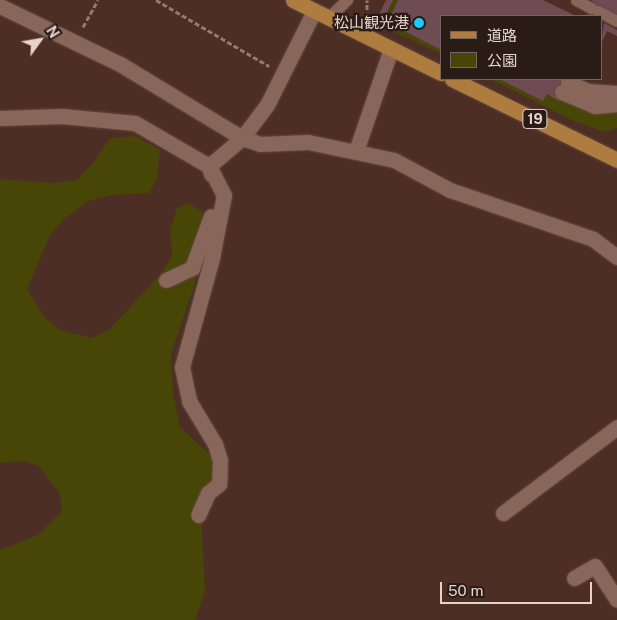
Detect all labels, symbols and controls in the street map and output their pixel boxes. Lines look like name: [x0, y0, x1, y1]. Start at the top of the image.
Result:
place label: 松山観光港: [334, 14, 409, 32]
north arrow: [15, 15, 65, 65]
legend: [440, 15, 602, 80]
marker: 松山観光港: [413, 17, 425, 29]
text: N: [43, 23, 62, 41]
text: 道路: [487, 27, 517, 44]
text: 公園: [487, 52, 517, 69]
road number: 19: [521, 108, 549, 130]
scale bar: [442, 572, 594, 604]
text: 50 m: [448, 582, 483, 599]

